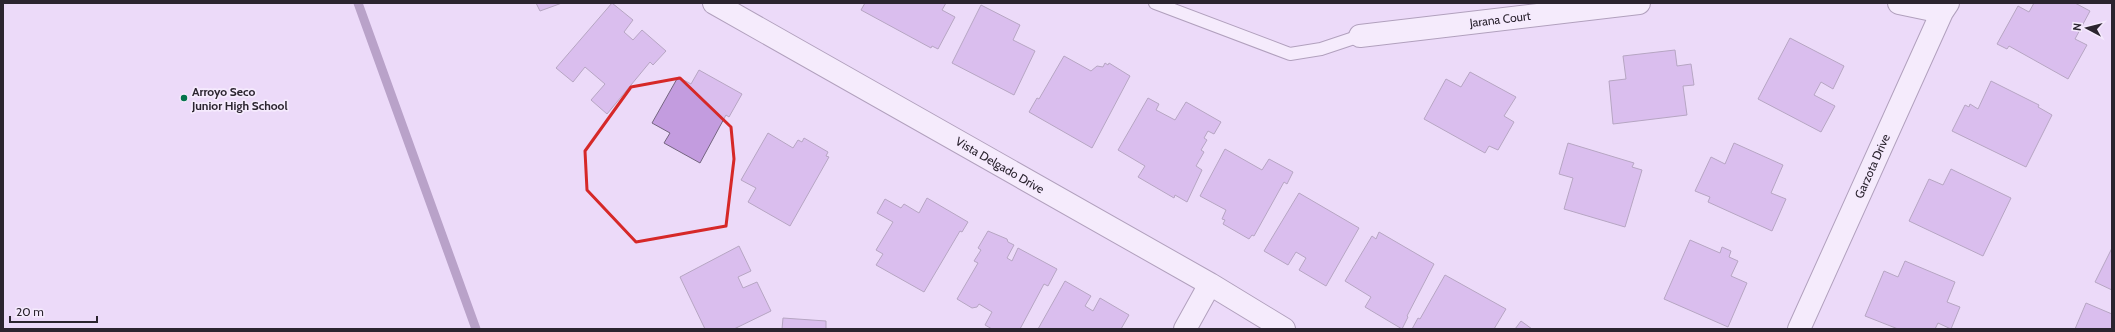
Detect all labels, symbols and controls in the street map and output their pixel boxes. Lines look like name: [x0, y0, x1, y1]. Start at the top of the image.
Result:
street label: Jarana Court: [1468, 8, 1531, 30]
north arrow: [2067, 8, 2107, 48]
text: N: [2070, 22, 2084, 31]
place label: Arroyo Seco Junior High School: [191, 84, 288, 113]
marker: Arroyo Seco Junior High School: [179, 93, 189, 103]
street label: Garzota Drive: [1851, 131, 1893, 201]
street label: Vista Delgado Drive: [953, 133, 1047, 197]
scale bar: [10, 298, 97, 324]
text: 20 m: [16, 304, 44, 319]

